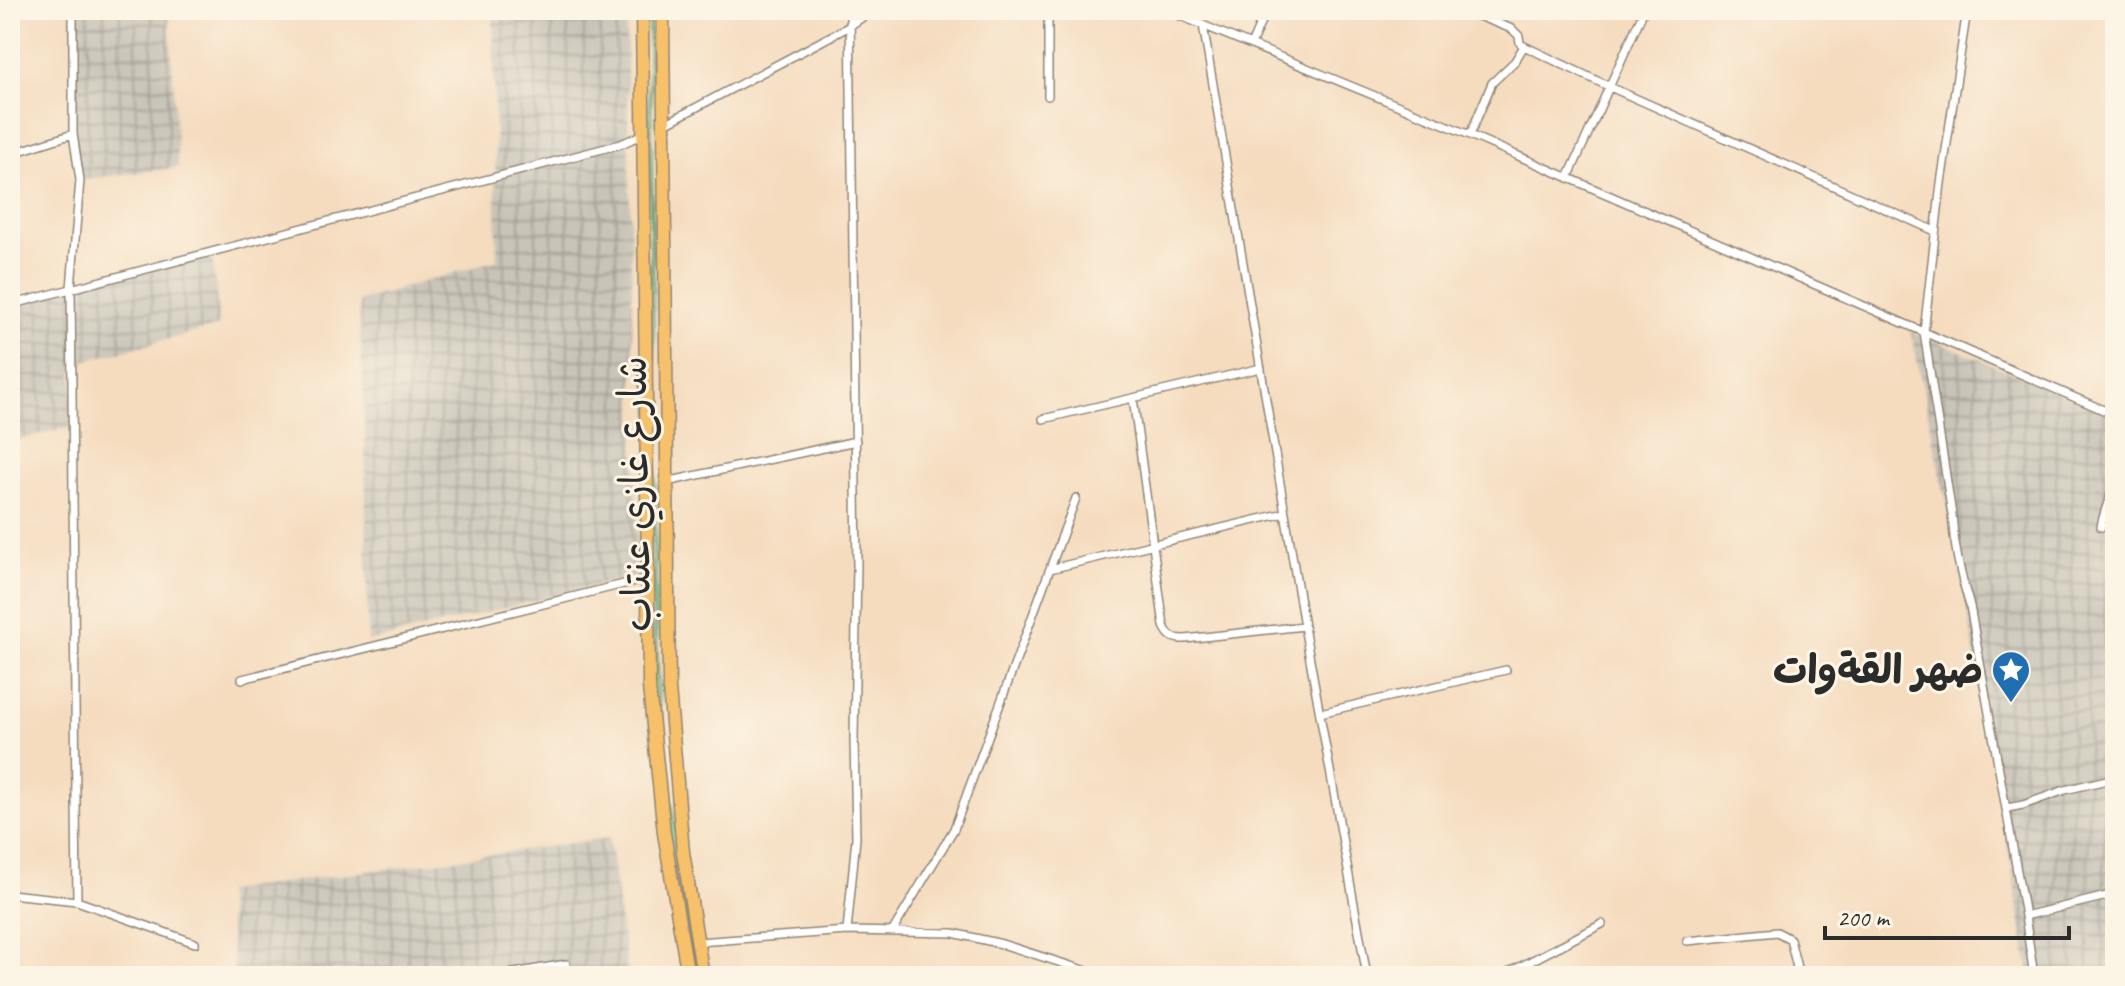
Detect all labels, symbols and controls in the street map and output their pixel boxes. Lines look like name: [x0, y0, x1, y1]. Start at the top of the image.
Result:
street label: شارع غازي عنتاب: [608, 356, 665, 632]
place label: ضهر القةوات: [1773, 645, 1983, 695]
place icon: ضهر القةوات: [1990, 649, 2032, 704]
scale bar: [1825, 890, 2069, 940]
text: 200 m: [1837, 903, 1891, 933]

